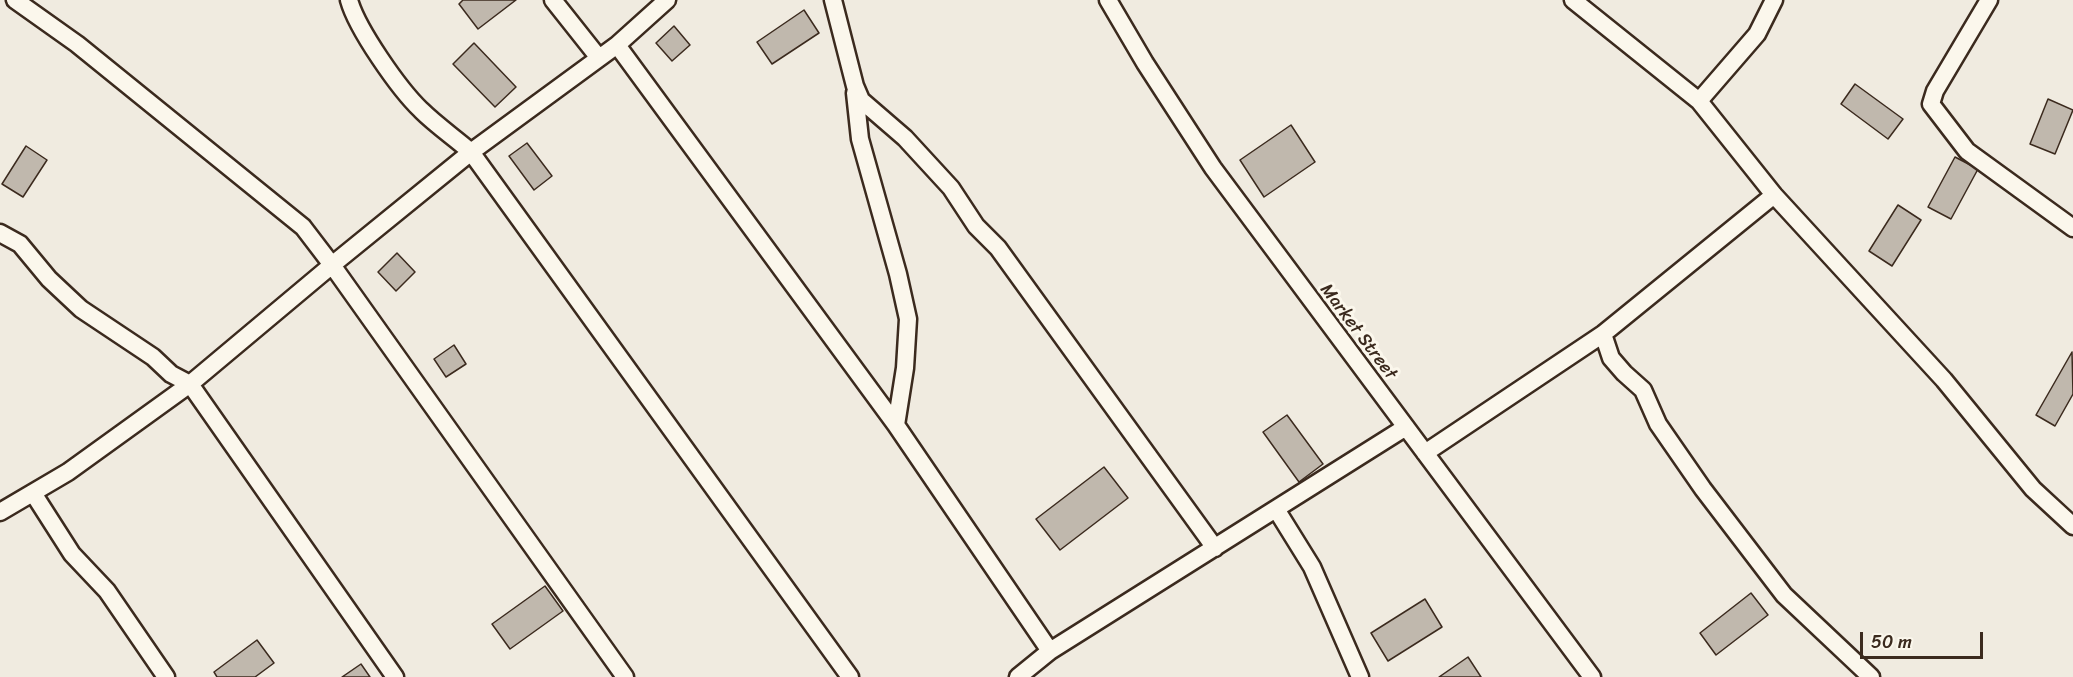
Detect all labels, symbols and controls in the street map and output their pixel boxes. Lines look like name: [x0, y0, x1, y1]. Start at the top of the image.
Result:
street label: Market Street: [1315, 280, 1401, 384]
scale bar: [1863, 620, 1986, 658]
text: 50 m: [1871, 626, 1912, 658]

